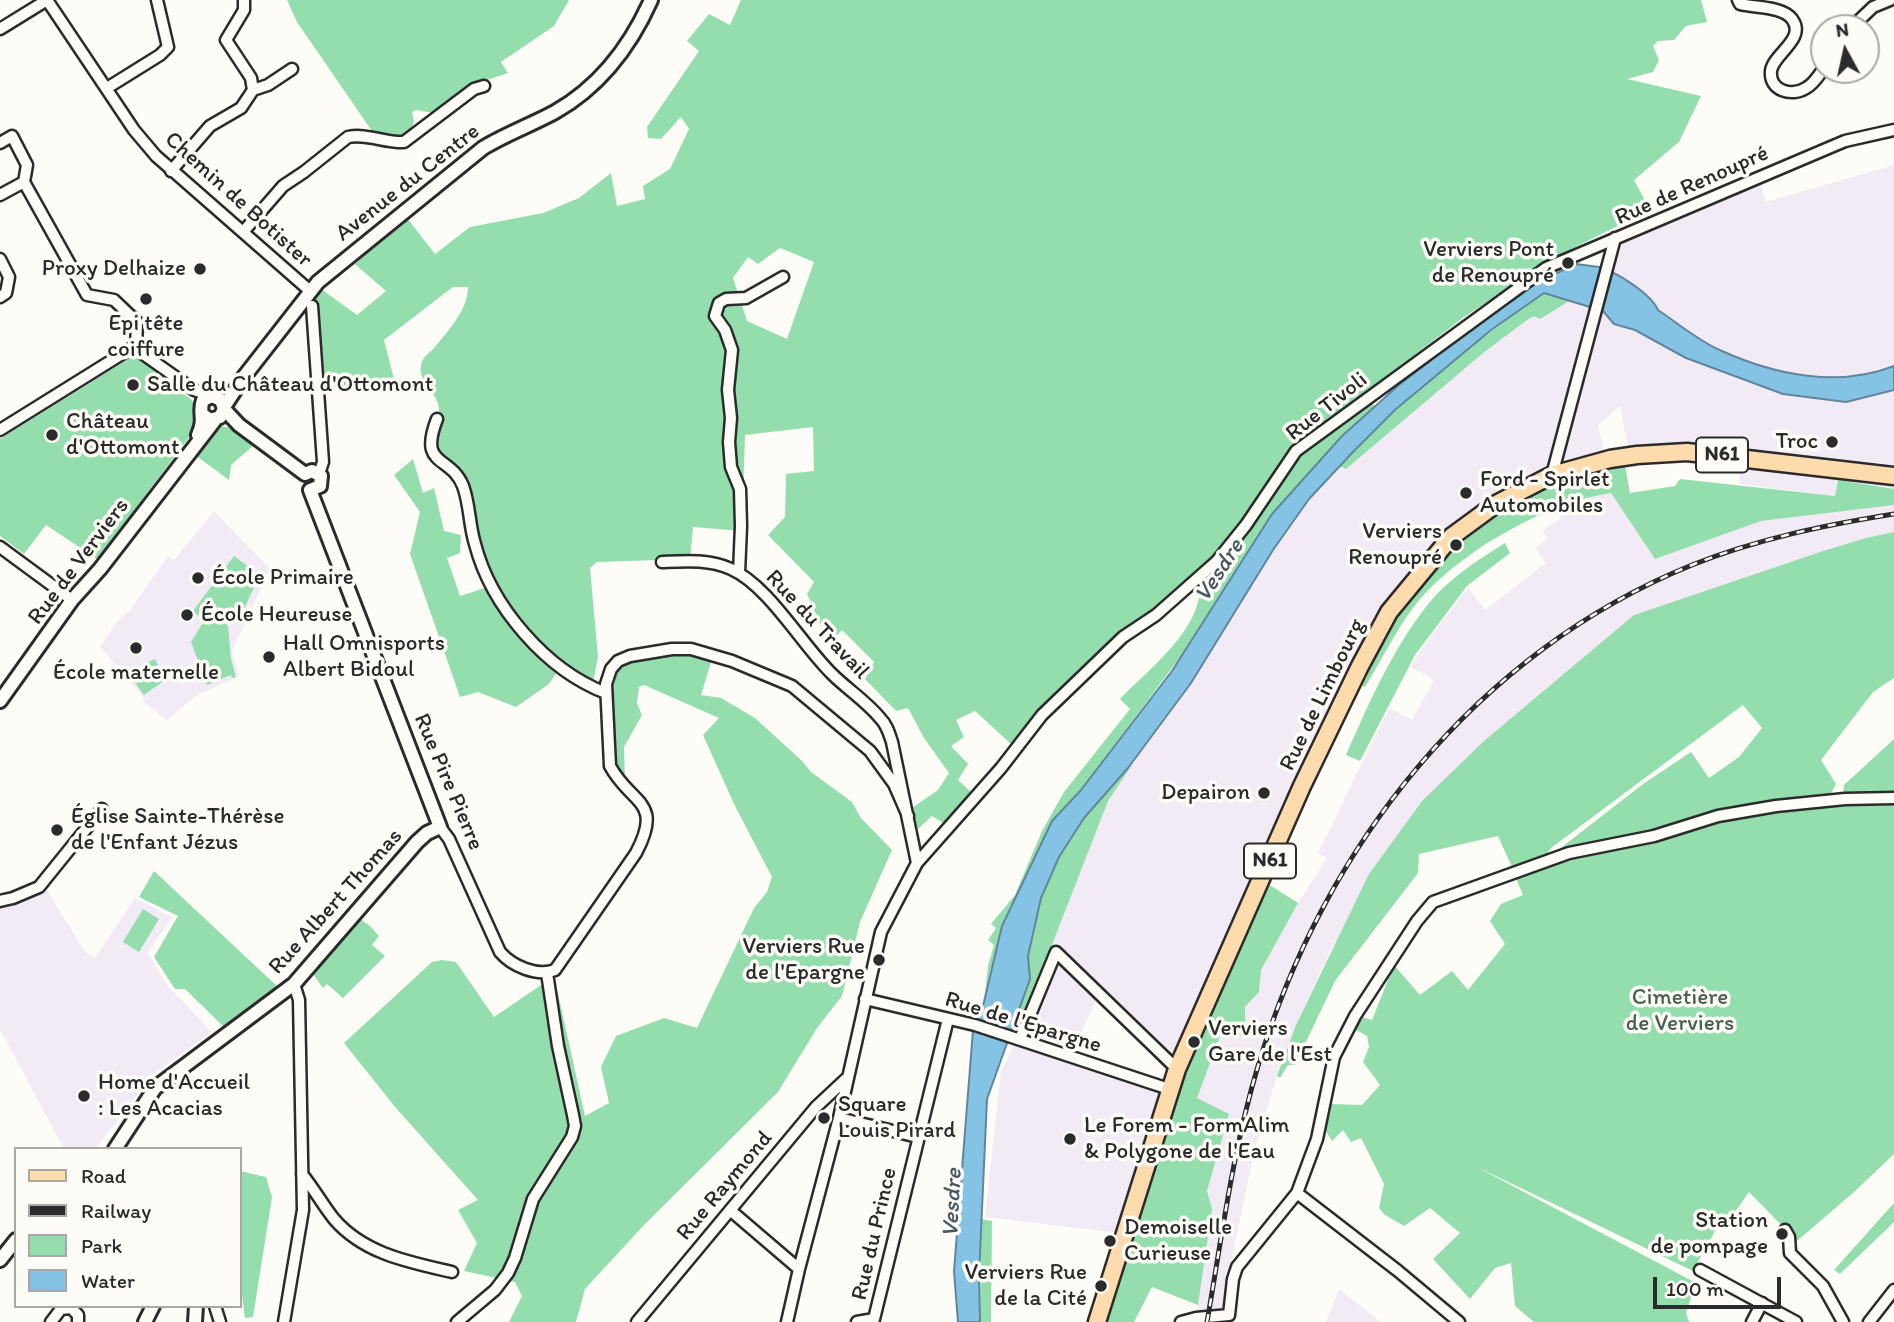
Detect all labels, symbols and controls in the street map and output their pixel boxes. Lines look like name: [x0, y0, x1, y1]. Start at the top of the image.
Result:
north arrow: [1810, 14, 1880, 84]
text: N: [1834, 17, 1850, 42]
street label: Avenue du Centre: [331, 118, 485, 248]
street label: Chemin de Botister: [158, 126, 318, 274]
street label: Rue de Renoupré: [1611, 140, 1773, 232]
place label: Verviers Pont de Renoupré: [1423, 236, 1554, 290]
place label: Proxy Delhaize: [42, 255, 186, 283]
marker: Verviers Pont de Renoupré: [1560, 255, 1576, 271]
marker: Proxy Delhaize: [192, 261, 208, 277]
marker: Epi tête coiffure: [138, 291, 154, 307]
place label: Epi tête coiffure: [107, 310, 185, 364]
street label: Rue Tivoli: [1281, 367, 1373, 447]
place label: Salle du Château d'Ottomont: [147, 371, 433, 399]
marker: Salle du Château d'Ottomont: [125, 377, 141, 393]
place label: Château d'Ottomont: [66, 408, 180, 462]
marker: Château d'Ottomont: [44, 427, 60, 443]
place label: Troc: [1775, 428, 1818, 456]
marker: Troc: [1824, 434, 1840, 450]
road number: N61: [1696, 438, 1748, 472]
place label: Ford - Spirlet Automobiles: [1480, 466, 1610, 520]
marker: Ford - Spirlet Automobiles: [1458, 485, 1474, 501]
street label: Rue de Verviers: [23, 493, 135, 631]
place label: Verviers Renoupré: [1348, 518, 1442, 572]
water label: Vesdre: [1189, 534, 1251, 608]
marker: Verviers Renoupré: [1448, 537, 1464, 553]
place label: École Primaire: [212, 564, 354, 592]
street label: Rue du Travail: [759, 564, 875, 686]
marker: École Primaire: [190, 570, 206, 586]
place label: École Heureuse: [201, 601, 352, 629]
marker: École Heureuse: [179, 607, 195, 623]
street label: Rue de Limbourg: [1274, 615, 1372, 775]
place label: Hall Omnisports Albert Bidoul: [283, 630, 445, 684]
marker: École maternelle: [128, 640, 144, 656]
marker: Hall Omnisports Albert Bidoul: [261, 649, 277, 665]
place label: École maternelle: [53, 659, 219, 687]
street label: Rue Pire Pierre: [407, 710, 489, 854]
place label: Depairon: [1161, 779, 1250, 807]
marker: Depairon: [1256, 785, 1272, 801]
place label: Église Sainte-Thérèse de l'Enfant Jézus: [71, 803, 284, 857]
marker: Église Sainte-Thérèse de l'Enfant Jézus: [49, 822, 65, 838]
street label: Rue Albert Thomas: [263, 823, 409, 981]
road number: N61: [1244, 844, 1296, 878]
place label: Verviers Rue de l'Epargne: [743, 933, 865, 987]
marker: Verviers Rue de l'Epargne: [871, 952, 887, 968]
park label: Cimetière de Verviers: [1626, 984, 1734, 1038]
street label: Rue de l'Epargne: [941, 986, 1105, 1060]
place label: Verviers Gare de l'Est: [1208, 1015, 1332, 1069]
marker: Verviers Gare de l'Est: [1186, 1034, 1202, 1050]
place label: Home d'Accueil : Les Acacias: [98, 1069, 250, 1123]
marker: Home d'Accueil : Les Acacias: [76, 1088, 92, 1104]
place label: Square Louis Pirard: [838, 1091, 956, 1145]
marker: Square Louis Pirard: [816, 1110, 832, 1126]
place label: Le Forem - FormAlim & Polygone de l'Eau: [1084, 1112, 1290, 1166]
street label: Rue Raymond: [671, 1125, 779, 1247]
marker: Le Forem - FormAlim & Polygone de l'Eau: [1062, 1131, 1078, 1147]
legend: [14, 1147, 242, 1308]
text: Road: [81, 1163, 126, 1188]
street label: Rue du Prince: [846, 1165, 904, 1303]
water label: Vesdre: [937, 1168, 969, 1238]
text: Railway: [81, 1198, 151, 1223]
place label: Station de pompage: [1650, 1207, 1768, 1261]
place label: Demoiselle Curieuse: [1124, 1214, 1232, 1268]
marker: Station de pompage: [1774, 1226, 1790, 1242]
text: Park: [81, 1233, 122, 1258]
marker: Demoiselle Curieuse: [1102, 1233, 1118, 1249]
place label: Verviers Rue de la Cité: [965, 1259, 1087, 1313]
scale bar: [1656, 1262, 1784, 1306]
text: Water: [81, 1268, 135, 1293]
text: 100 m: [1666, 1276, 1724, 1301]
marker: Verviers Rue de la Cité: [1093, 1278, 1109, 1294]

